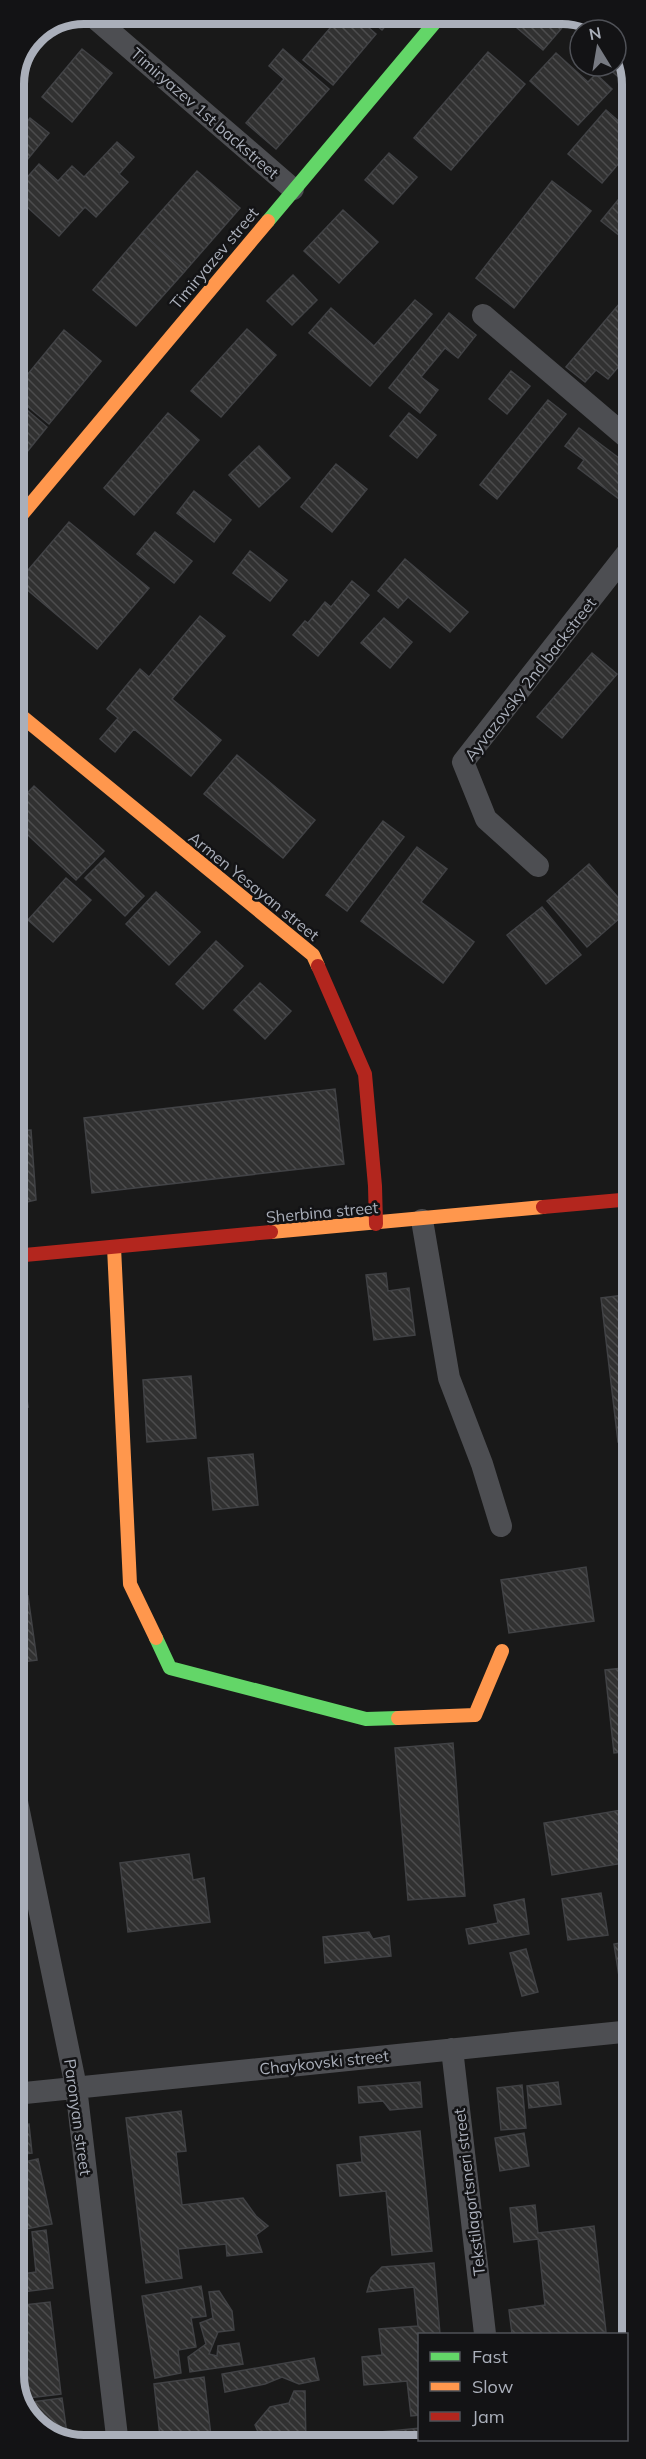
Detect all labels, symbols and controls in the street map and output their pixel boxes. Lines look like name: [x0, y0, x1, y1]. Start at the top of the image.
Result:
north arrow: [568, 18, 628, 78]
text: N: [587, 22, 603, 44]
street label: Timiryazev 1st backstreet: [127, 43, 283, 183]
street label: Timiryazev street: [165, 203, 263, 313]
street label: Ayvazovsky 2nd backstreet: [460, 593, 600, 765]
street label: Armen Yesayan street: [185, 827, 324, 945]
street label: Sherbina street: [265, 1197, 379, 1227]
street label: Chaykovski street: [258, 2045, 390, 2079]
street label: Paronyan street: [60, 2057, 96, 2177]
street label: Tekstilagortsneri street: [449, 2107, 489, 2277]
legend: [418, 2333, 628, 2441]
text: Fast: [472, 2345, 508, 2368]
text: Slow: [472, 2375, 514, 2398]
text: Jam: [472, 2405, 505, 2428]

